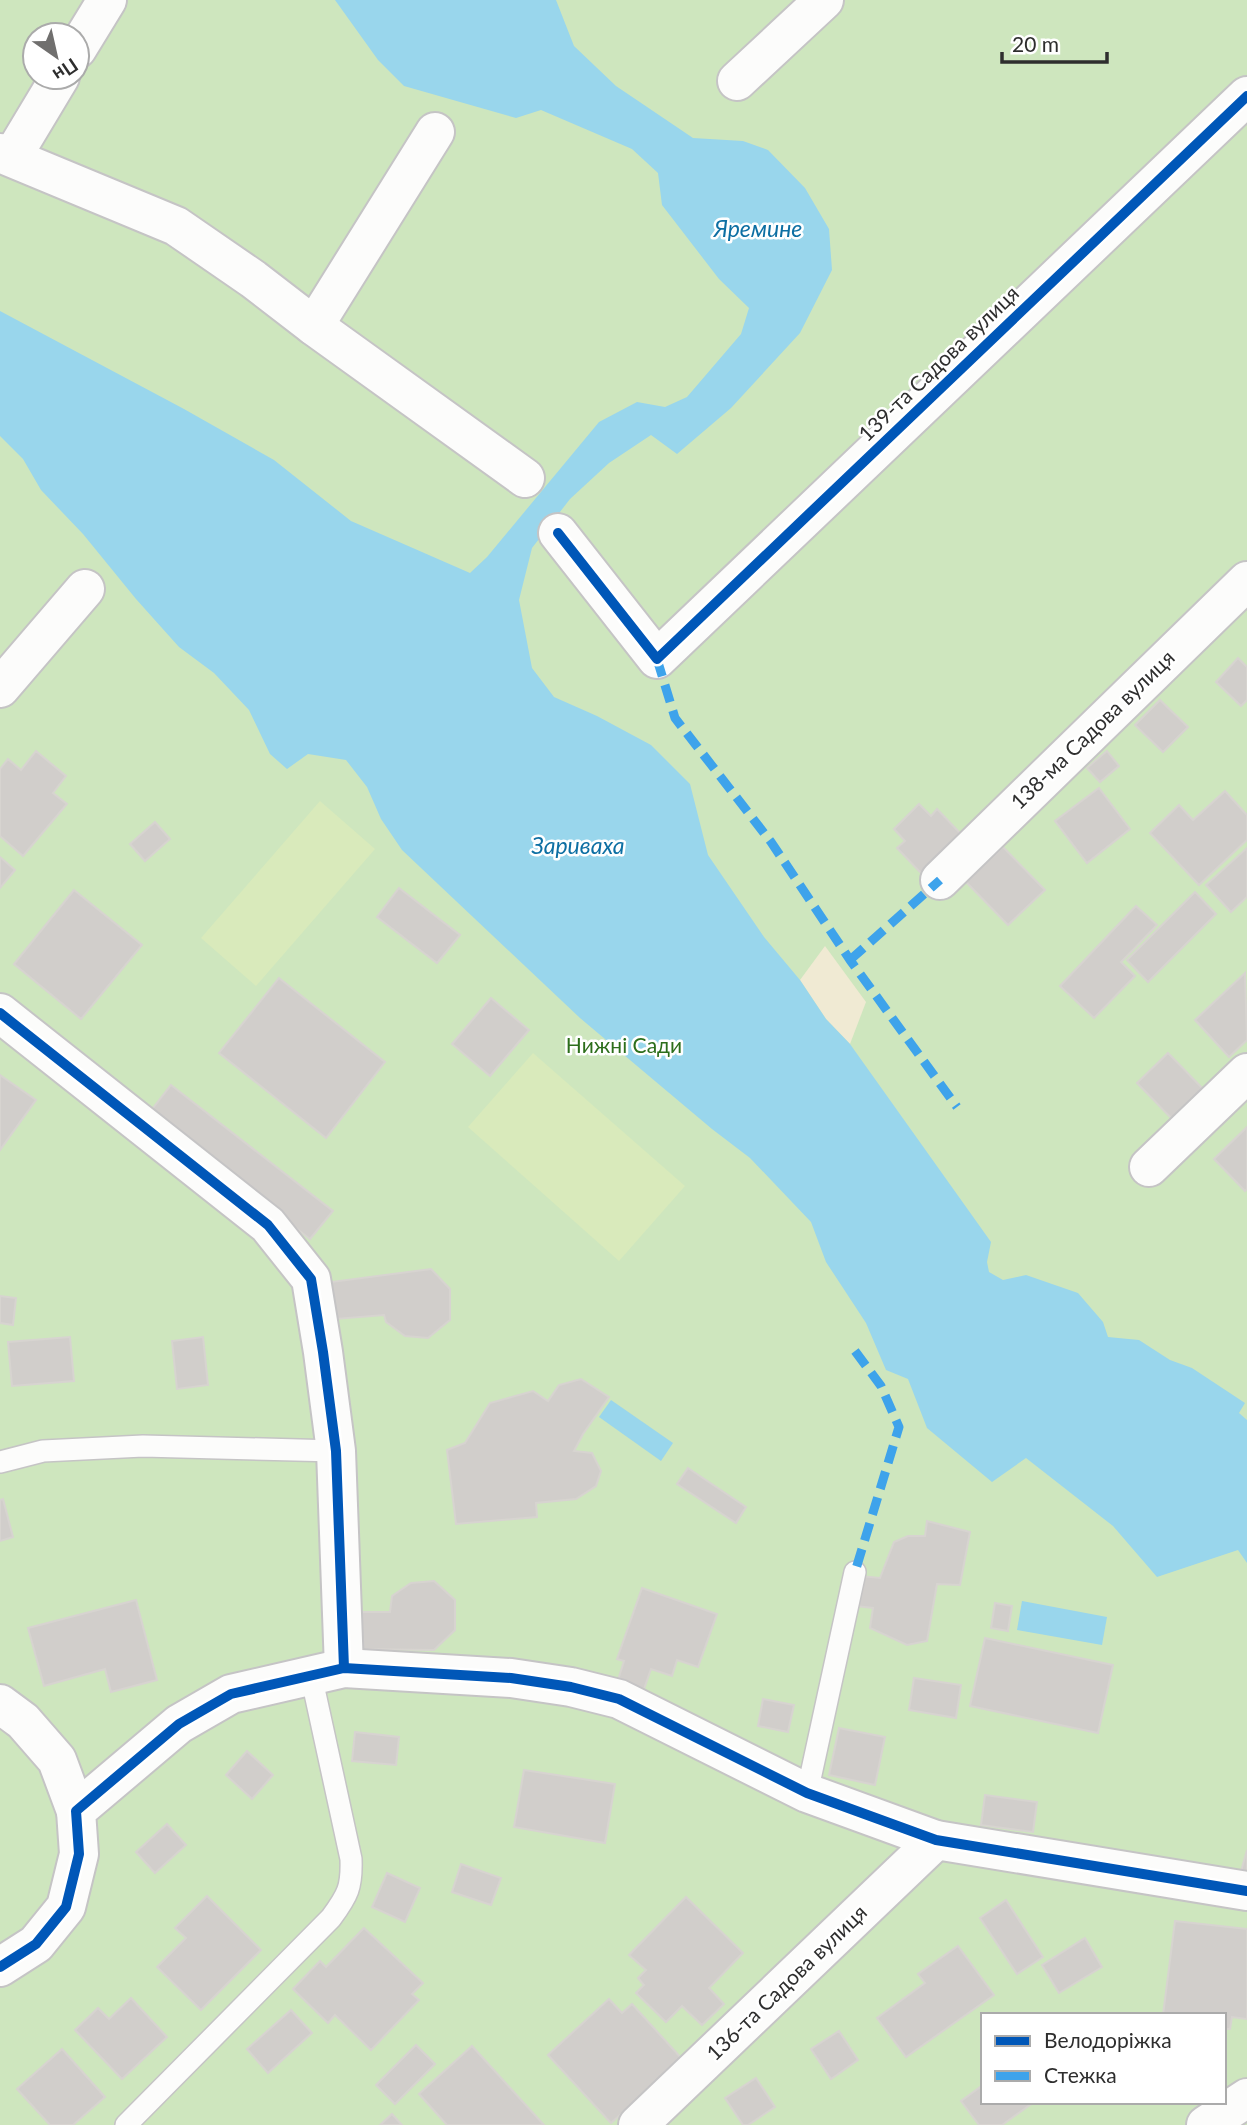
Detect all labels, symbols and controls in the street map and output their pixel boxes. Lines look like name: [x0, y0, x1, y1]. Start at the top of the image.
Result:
north arrow: [21, 21, 91, 91]
scale bar: [1002, 21, 1107, 65]
text: 20 m: [1012, 31, 1059, 56]
text: Пн: [49, 54, 83, 87]
water label: Яремине: [713, 214, 802, 242]
street label: 139-та Садова вулиця: [853, 280, 1023, 446]
street label: 138-ма Садова вулиця: [1005, 644, 1179, 814]
water label: Зариваха: [531, 831, 624, 859]
park label: Нижні Сади: [566, 1032, 682, 1057]
street label: 136-та Садова вулиця: [701, 1899, 871, 2065]
legend: [981, 2013, 1226, 2104]
text: Велодоріжка: [1044, 2027, 1172, 2052]
text: Стежка: [1044, 2062, 1117, 2087]

